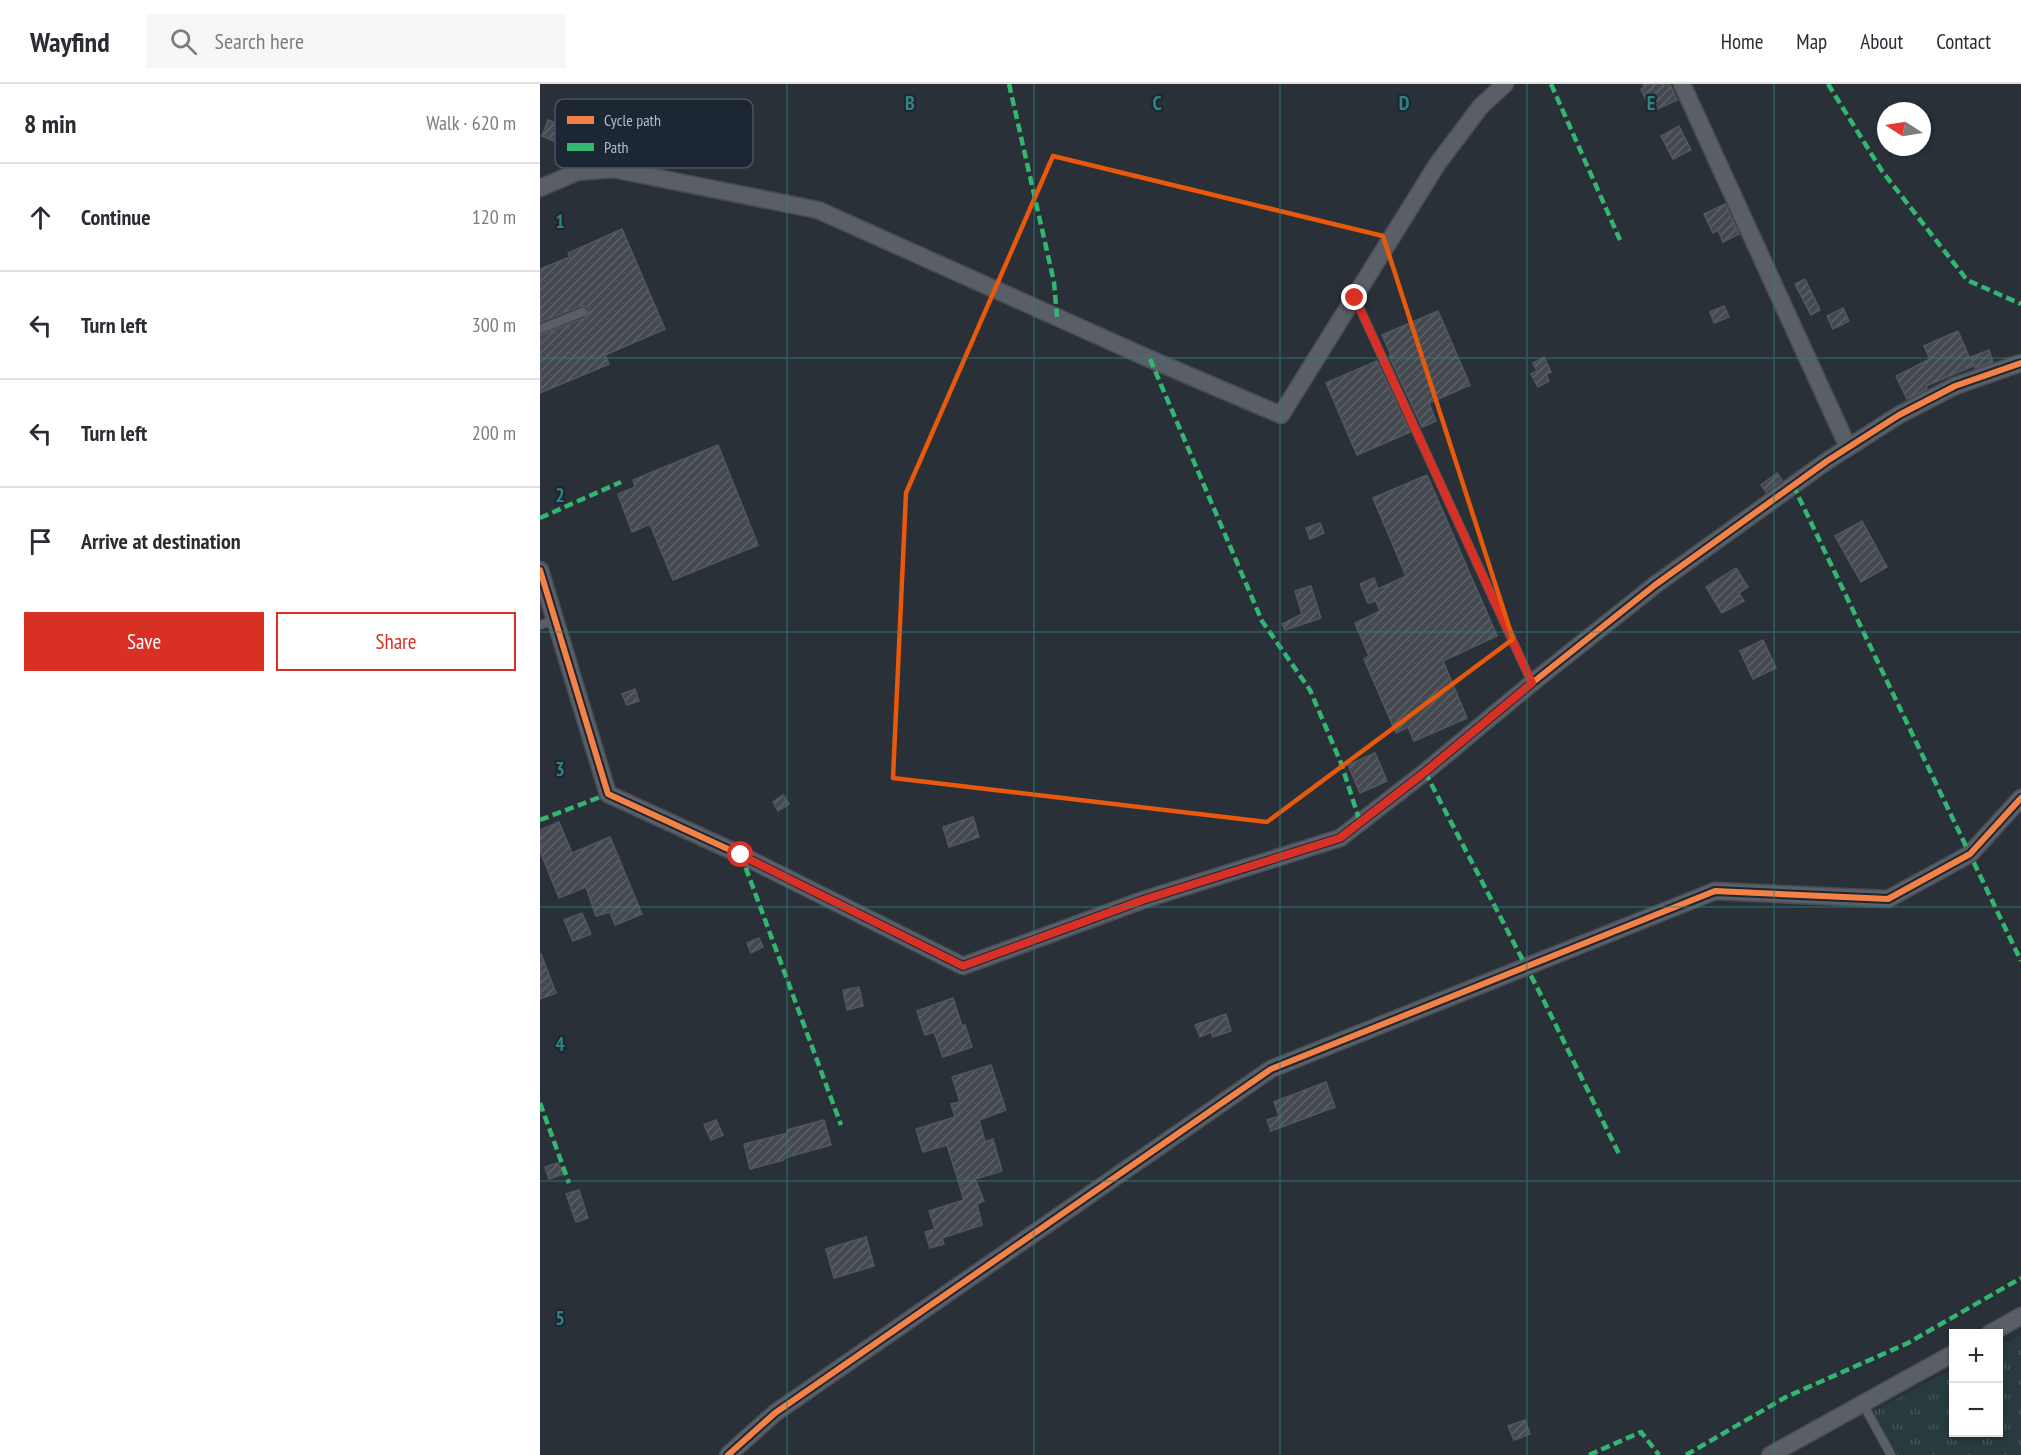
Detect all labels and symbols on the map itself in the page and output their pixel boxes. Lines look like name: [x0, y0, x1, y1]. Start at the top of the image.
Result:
text: B: [905, 90, 915, 116]
text: C: [1152, 90, 1162, 116]
text: D: [1399, 90, 1410, 116]
text: E: [1647, 90, 1655, 116]
legend: [555, 99, 753, 168]
north arrow: [1877, 102, 1931, 156]
text: Cycle path: [604, 110, 661, 130]
text: Path: [604, 137, 629, 157]
text: 1: [555, 208, 565, 234]
route end: [1341, 284, 1367, 310]
text: 2: [555, 482, 565, 508]
text: 3: [555, 756, 565, 782]
route start: [727, 841, 753, 867]
text: 4: [555, 1031, 565, 1057]
text: 5: [555, 1305, 565, 1331]

